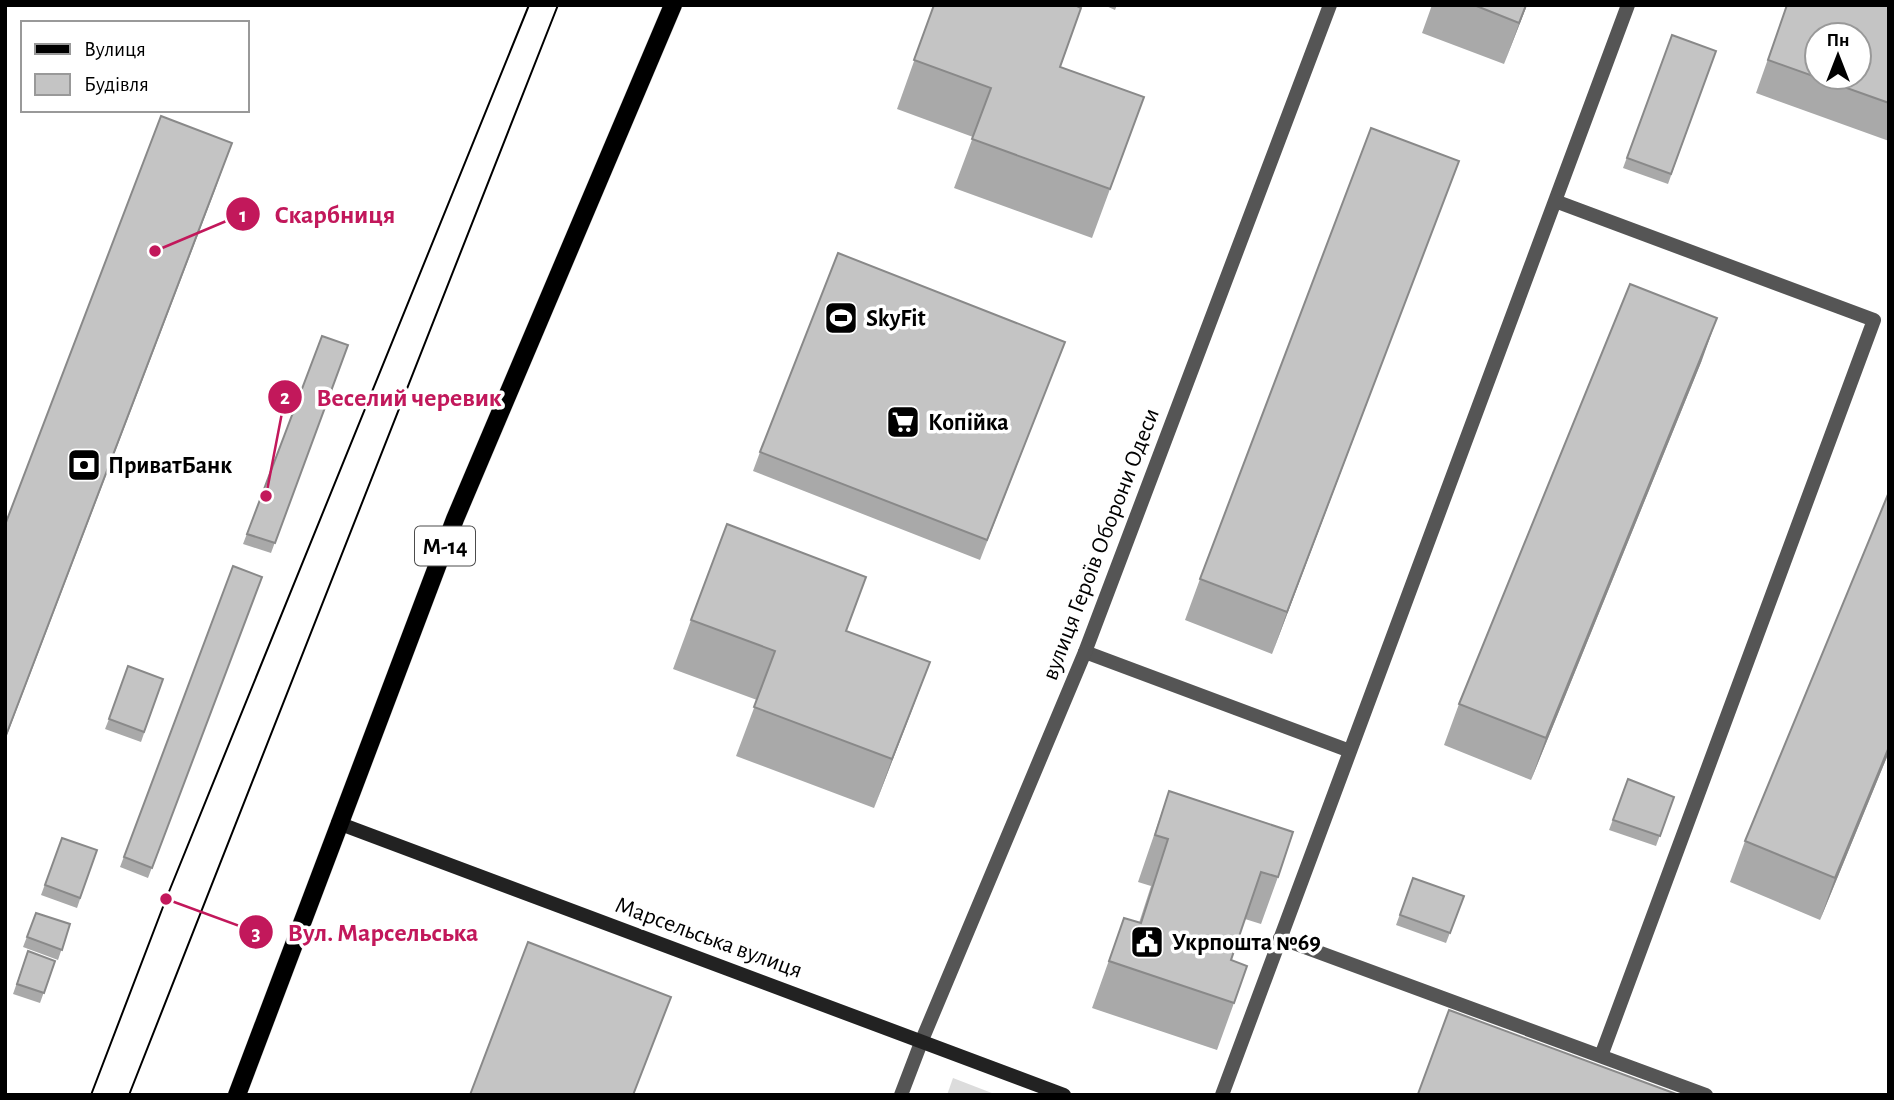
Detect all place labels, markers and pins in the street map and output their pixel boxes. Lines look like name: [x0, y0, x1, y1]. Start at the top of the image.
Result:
callout: Скарбниця: [226, 191, 409, 238]
sports icon: SkyFit: [822, 299, 860, 337]
place label: SkyFit: [866, 307, 926, 331]
callout: Веселий черевик: [267, 373, 516, 420]
supermarket icon: Копійка: [884, 403, 922, 441]
place label: Копійка: [928, 411, 1009, 435]
bank icon: ПриватБанк: [65, 446, 103, 484]
place label: ПриватБанк: [108, 454, 232, 478]
callout: Вул. Марсельська: [239, 909, 493, 956]
public building icon: Укрпошта №69: [1128, 923, 1166, 961]
place label: Укрпошта №69: [1172, 931, 1321, 955]

